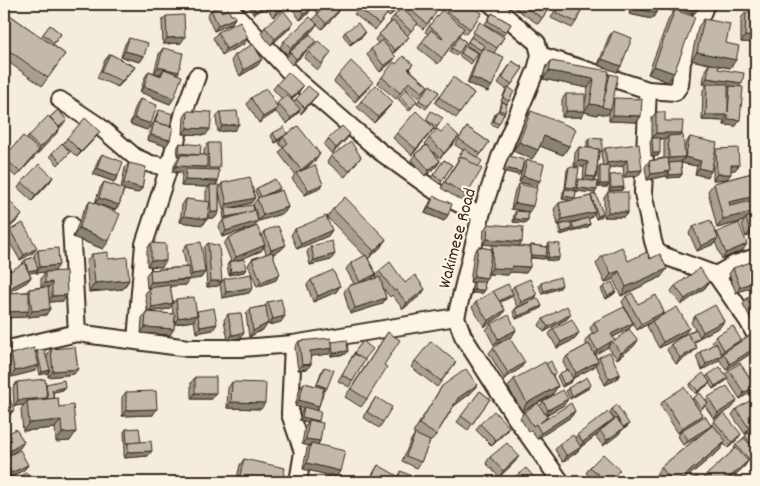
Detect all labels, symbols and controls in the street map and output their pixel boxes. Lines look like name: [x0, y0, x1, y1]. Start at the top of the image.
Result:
street label: Wakimese Road: [433, 186, 484, 292]

